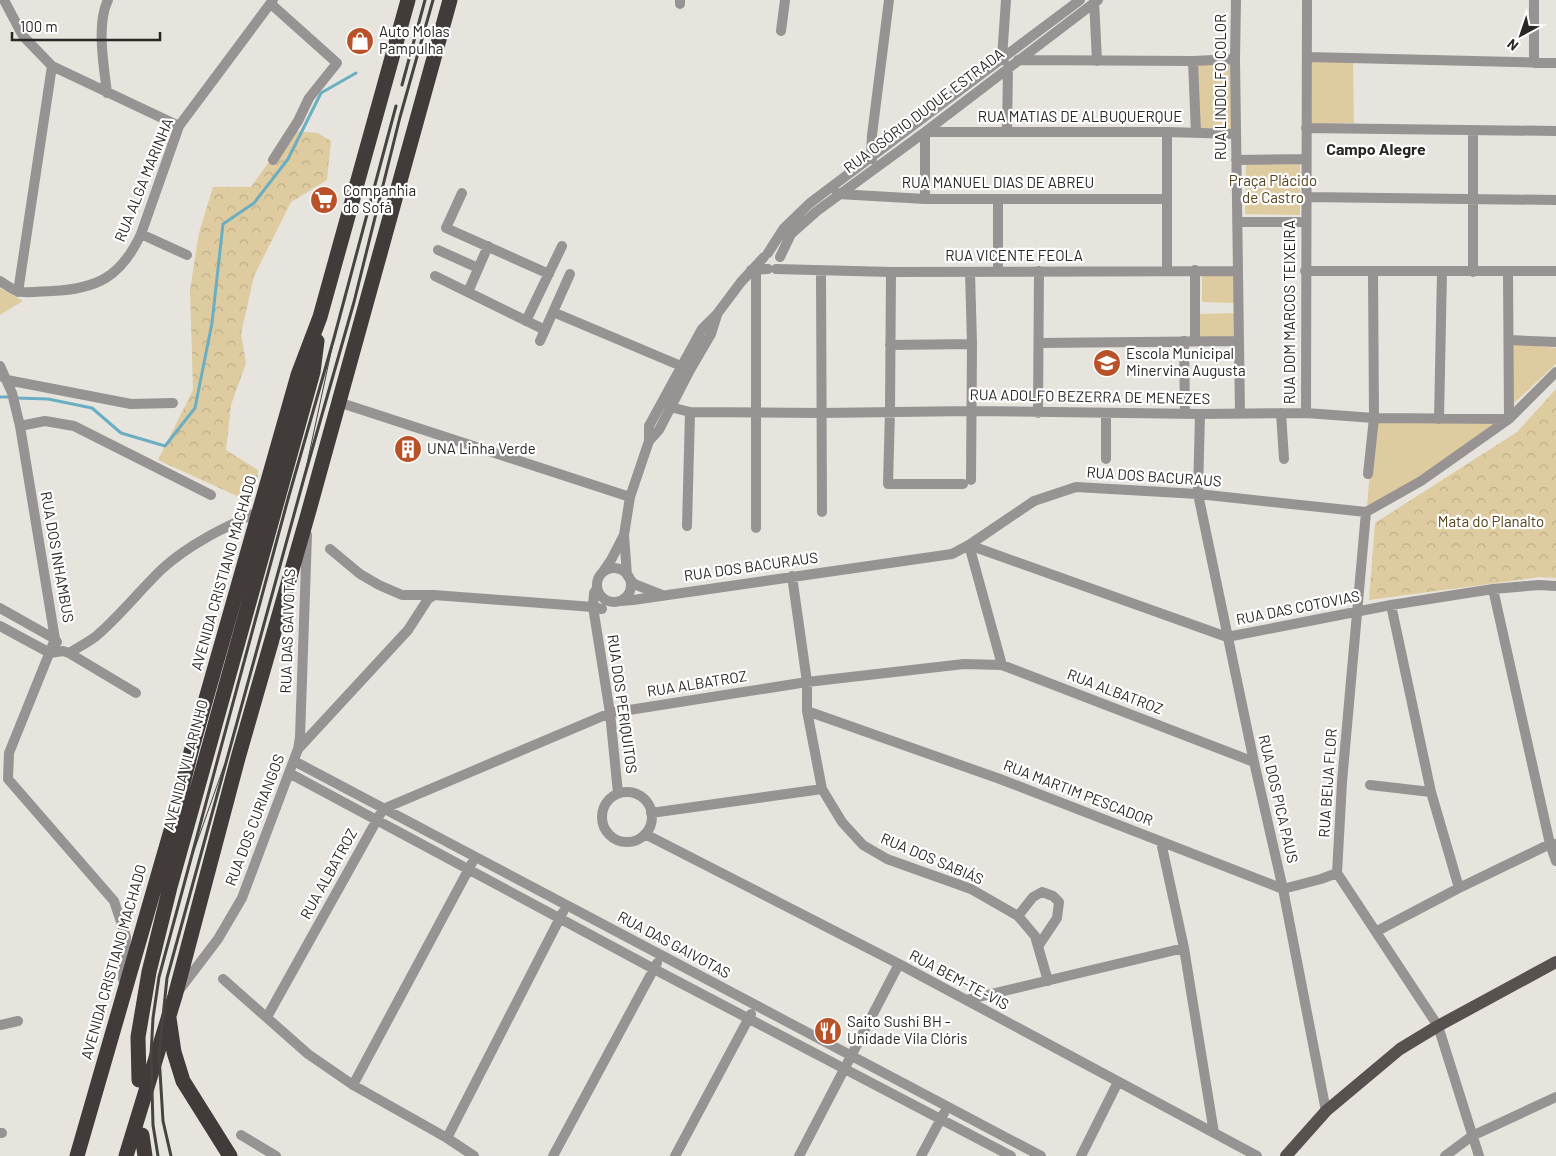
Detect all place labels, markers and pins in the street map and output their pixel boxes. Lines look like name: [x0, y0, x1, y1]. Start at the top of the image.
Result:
place label: Auto Molas Pampulha: [379, 22, 450, 57]
shop icon: Auto Molas Pampulha: [345, 26, 375, 56]
place label: Companhia do Sofá: [343, 181, 416, 216]
supermarket icon: Companhia do Sofá: [309, 185, 339, 215]
place label: Escola Municipal Minervina Augusta: [1126, 344, 1246, 379]
school or university icon: Escola Municipal Minervina Augusta: [1092, 348, 1122, 378]
building icon: UNA Linha Verde: [393, 434, 423, 464]
place label: UNA Linha Verde: [427, 439, 536, 457]
place label: Saito Sushi BH - Unidade Vila Clóris: [847, 1012, 968, 1047]
restaurant icon: Saito Sushi BH - Unidade Vila Clóris: [813, 1016, 843, 1046]

